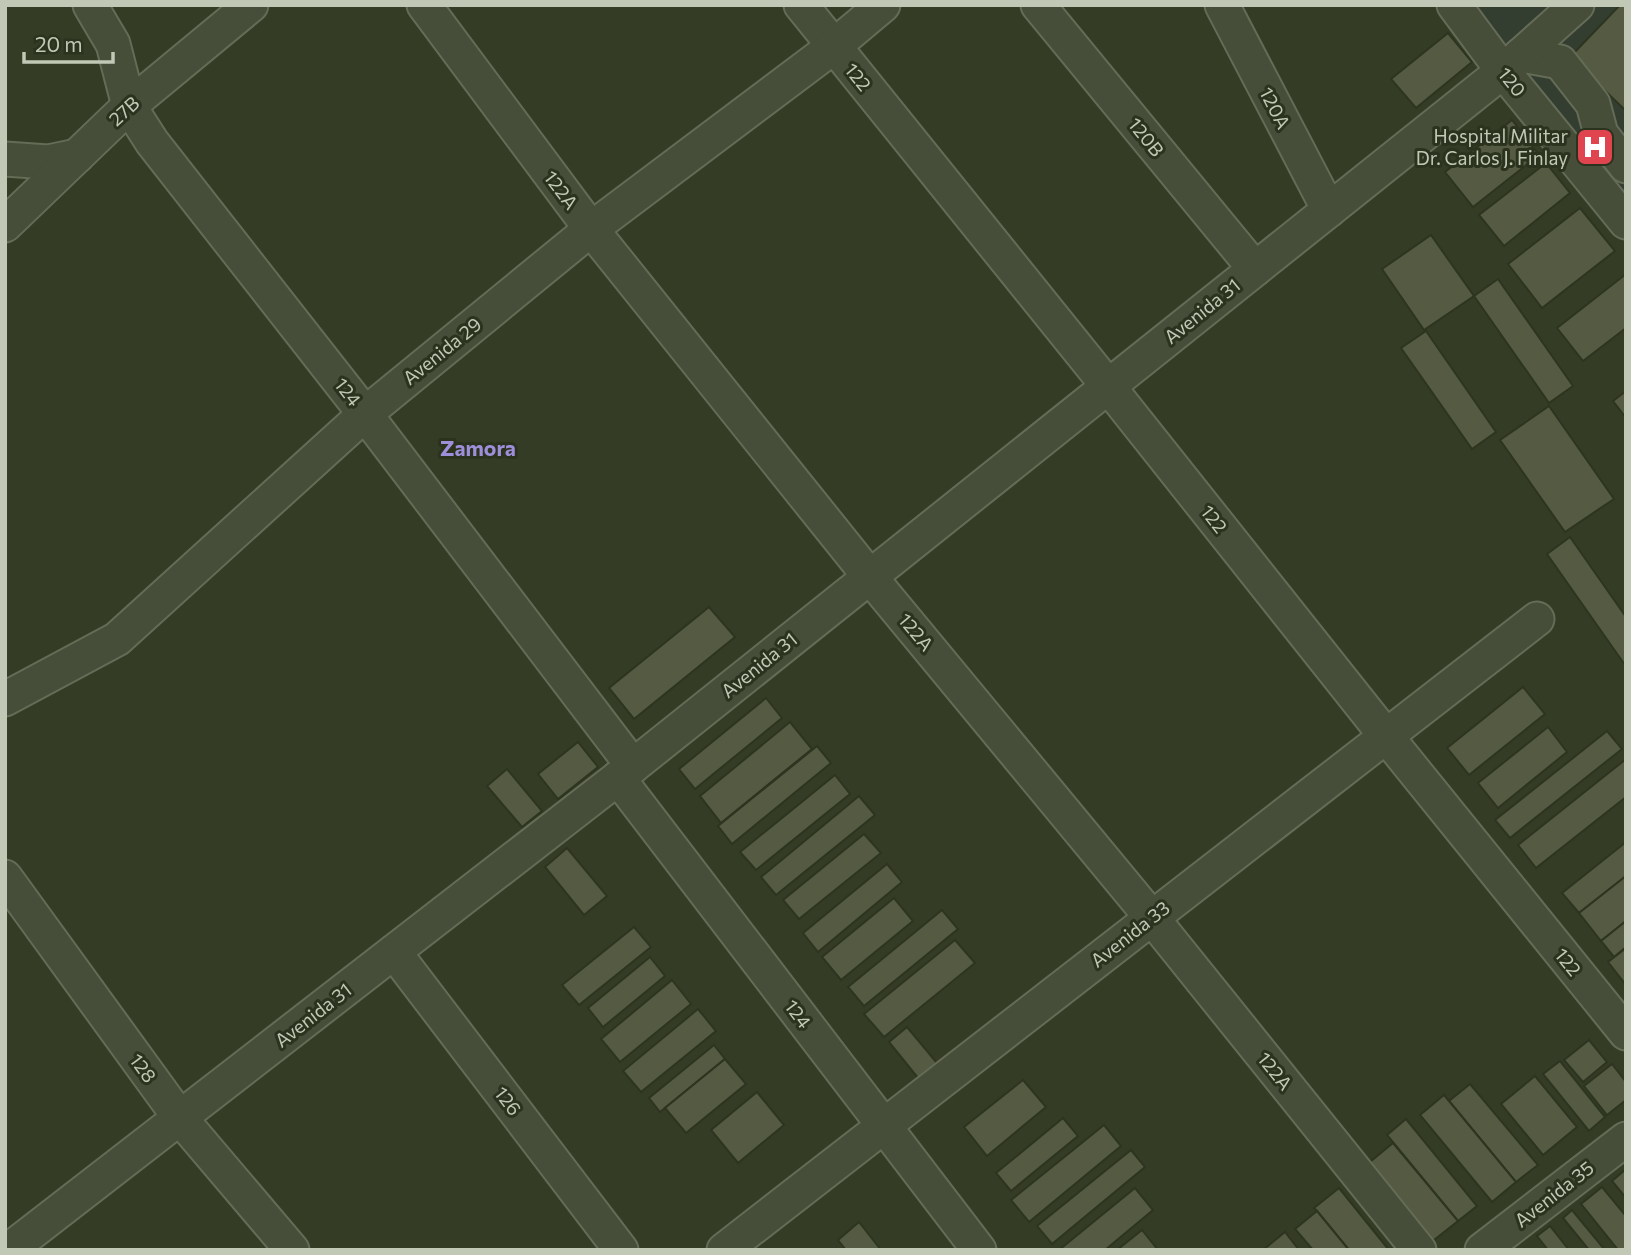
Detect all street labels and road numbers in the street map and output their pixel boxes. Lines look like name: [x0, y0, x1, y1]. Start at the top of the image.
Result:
street label: 122: [840, 58, 877, 95]
street label: 120: [1494, 62, 1531, 101]
street label: 120A: [1255, 83, 1296, 132]
street label: 27B: [104, 91, 144, 130]
street label: 120B: [1124, 113, 1169, 161]
street label: 122A: [539, 166, 583, 214]
street label: Avenida 31: [1159, 273, 1244, 348]
street label: Avenida 29: [398, 312, 486, 389]
street label: 124: [330, 373, 367, 410]
street label: 122: [1196, 500, 1232, 537]
street label: 122A: [894, 608, 939, 655]
street label: Avenida 31: [716, 627, 801, 702]
street label: Avenida 33: [1086, 896, 1174, 972]
street label: 122: [1550, 943, 1587, 980]
street label: Avenida 31: [270, 977, 356, 1052]
street label: 124: [780, 995, 817, 1032]
street label: 122A: [1253, 1047, 1298, 1094]
street label: 128: [125, 1049, 162, 1087]
street label: 126: [490, 1082, 527, 1120]
street label: Avenida 35: [1510, 1156, 1598, 1232]

